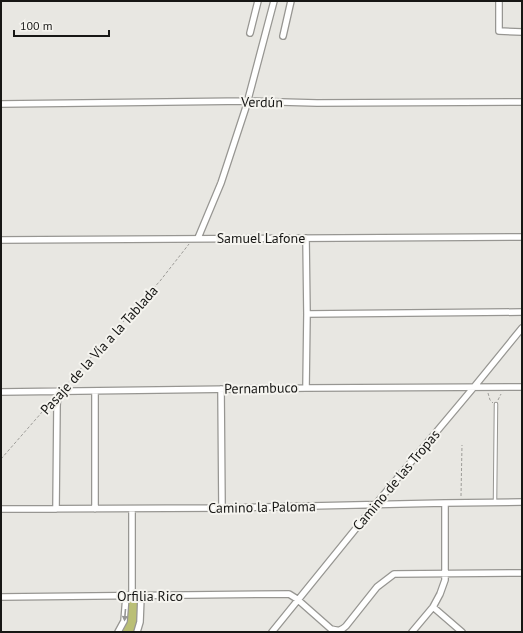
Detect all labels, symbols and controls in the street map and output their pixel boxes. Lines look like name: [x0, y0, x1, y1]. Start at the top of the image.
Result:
scale bar: [14, 12, 109, 38]
text: 100 m: [20, 18, 53, 33]
street label: Verdún: [240, 93, 283, 111]
street label: Samuel Lafone: [217, 229, 305, 247]
street label: Pasaje de la Vía a la Tablada: [36, 282, 162, 418]
street label: Pernambuco: [224, 378, 298, 398]
street label: Camino de las Tropas: [349, 426, 444, 534]
street label: Camino la Paloma: [208, 497, 316, 517]
street label: Orfilia Rico: [117, 587, 183, 605]
one-way arrow: [121, 609, 128, 621]

